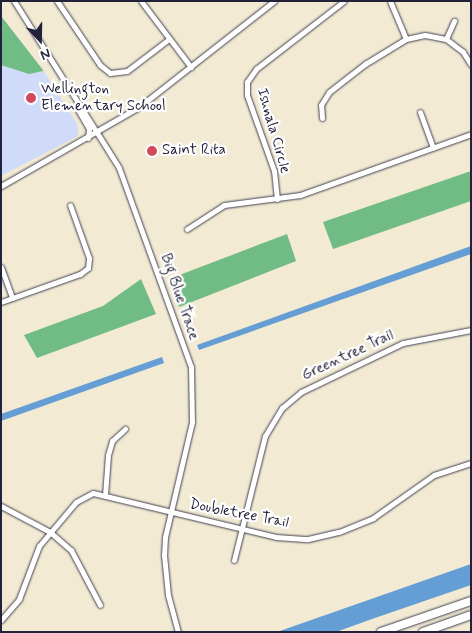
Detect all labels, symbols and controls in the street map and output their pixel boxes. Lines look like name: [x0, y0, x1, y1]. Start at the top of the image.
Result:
north arrow: [15, 15, 65, 65]
text: N: [38, 44, 53, 64]
place label: Wellington Elementary School: [41, 80, 166, 115]
street label: Ishnala Circle: [252, 86, 294, 176]
marker: Wellington Elementary School: [25, 92, 37, 104]
place label: Saint Rita: [162, 142, 226, 160]
marker: Saint Rita: [146, 145, 158, 157]
street label: Big Blue Trace: [156, 252, 202, 342]
street label: Greentree Trail: [299, 327, 397, 385]
street label: Doubletree Trail: [188, 496, 290, 532]

